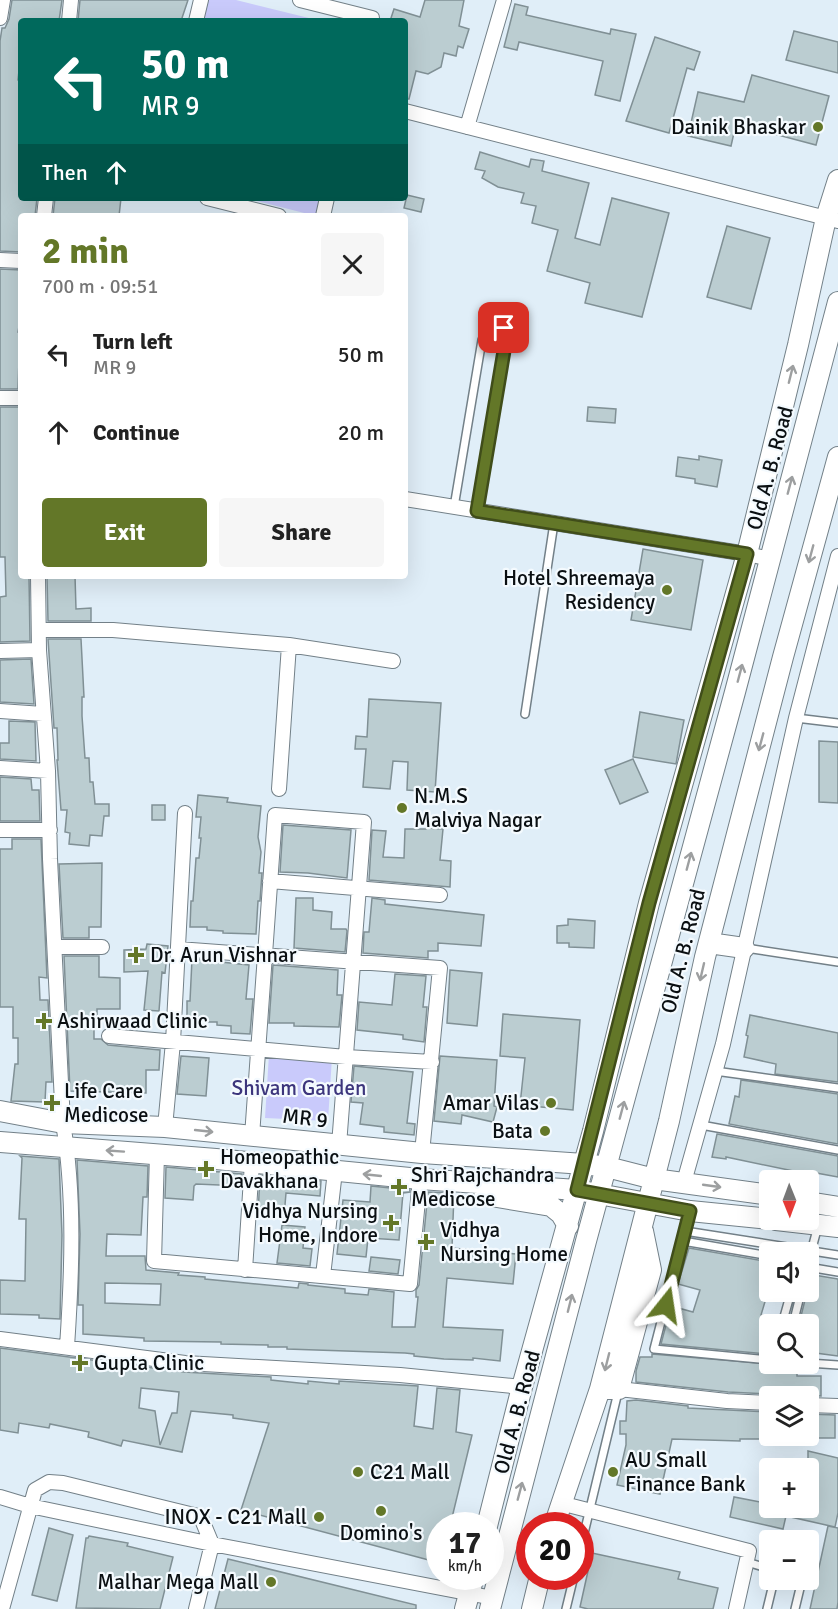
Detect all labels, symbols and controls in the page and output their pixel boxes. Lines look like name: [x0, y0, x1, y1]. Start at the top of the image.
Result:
text: 50 m: [141, 39, 230, 90]
icon: left: [42, 42, 120, 120]
text: MR 9: [141, 90, 200, 123]
place label: Dainik Bhaskar: [671, 114, 806, 140]
marker: Dainik Bhaskar: [811, 120, 825, 134]
icon: ahead: [100, 156, 133, 189]
text: Then: [42, 159, 88, 186]
text: 2 min: [42, 229, 129, 274]
button: close: [321, 233, 384, 296]
text: 700 m · 09:51: [42, 274, 158, 299]
pin: [478, 302, 529, 353]
icon: arrive: [487, 311, 520, 344]
text: Turn left: [93, 328, 173, 355]
icon: left: [42, 338, 75, 371]
text: 50 m: [338, 341, 384, 368]
text: MR 9: [93, 355, 136, 380]
one-way arrow: [786, 365, 797, 385]
street label: Old A. B. Road: [741, 403, 799, 533]
icon: ahead: [42, 416, 75, 449]
text: Continue: [93, 419, 180, 446]
text: 20 m: [338, 419, 384, 446]
one-way arrow: [785, 475, 797, 494]
button: Exit: [42, 498, 207, 567]
button: Share: [219, 498, 384, 567]
one-way arrow: [805, 544, 817, 563]
place label: Hotel Shreemaya Residency: [503, 565, 655, 615]
marker: Hotel Shreemaya Residency: [660, 583, 674, 597]
one-way arrow: [735, 664, 746, 683]
one-way arrow: [755, 732, 766, 751]
place label: N.M.S Malviya Nagar: [414, 783, 542, 833]
marker: N.M.S Malviya Nagar: [395, 801, 409, 815]
one-way arrow: [684, 852, 696, 871]
street label: Old A. B. Road: [655, 886, 711, 1016]
place label: Dr. Arun Vishnar: [150, 942, 297, 968]
marker: Dr. Arun Vishnar: [127, 946, 145, 964]
one-way arrow: [696, 961, 707, 981]
place label: Ashirwaad Clinic: [57, 1008, 208, 1034]
marker: Ashirwaad Clinic: [35, 1012, 53, 1030]
park label: Shivam Garden: [232, 1075, 366, 1101]
place label: Life Care Medicose: [64, 1078, 149, 1128]
place label: Amar Vilas: [443, 1090, 539, 1116]
marker: Life Care Medicose: [45, 1096, 59, 1110]
marker: Amar Vilas: [544, 1096, 558, 1110]
one-way arrow: [617, 1101, 628, 1120]
street label: MR 9: [281, 1103, 329, 1133]
place label: Bata: [492, 1118, 533, 1144]
marker: Bata: [538, 1124, 552, 1138]
one-way arrow: [194, 1126, 214, 1137]
place label: Homeopathic Davakhana: [220, 1144, 339, 1194]
one-way arrow: [106, 1146, 126, 1157]
marker: Homeopathic Davakhana: [197, 1160, 215, 1178]
place label: Shri Rajchandra Medicose: [411, 1162, 554, 1212]
one-way arrow: [363, 1169, 382, 1180]
north arrow: [759, 1170, 819, 1230]
map controls: [759, 1170, 819, 1590]
marker: Shri Rajchandra Medicose: [392, 1180, 406, 1194]
one-way arrow: [701, 1180, 721, 1191]
place label: Vidhya Nursing Home, Indore: [242, 1198, 378, 1248]
marker: Vidhya Nursing Home, Indore: [382, 1214, 400, 1232]
place label: Vidhya Nursing Home: [440, 1217, 568, 1267]
marker: Vidhya Nursing Home: [417, 1233, 435, 1251]
button: sound: [759, 1242, 819, 1302]
position arrow: [634, 1273, 698, 1337]
one-way arrow: [564, 1294, 576, 1313]
button: search: [759, 1314, 819, 1374]
street label: Old A. B. Road: [488, 1347, 546, 1477]
place label: Gupta Clinic: [94, 1350, 204, 1376]
one-way arrow: [601, 1352, 613, 1371]
marker: Gupta Clinic: [71, 1354, 89, 1372]
button: layers: [759, 1386, 819, 1446]
place label: AU Small Finance Bank: [625, 1447, 746, 1497]
button: +: [759, 1458, 819, 1518]
place label: C21 Mall: [370, 1459, 450, 1485]
marker: C21 Mall: [351, 1465, 365, 1479]
marker: AU Small Finance Bank: [606, 1465, 620, 1479]
one-way arrow: [515, 1482, 527, 1501]
place label: INOX - C21 Mall: [165, 1504, 307, 1530]
marker: Domino's: [374, 1504, 388, 1518]
marker: INOX - C21 Mall: [312, 1510, 326, 1524]
speed limit sign: 20: [516, 1512, 594, 1590]
place label: Domino's: [340, 1520, 422, 1546]
text: 17: [449, 1525, 481, 1562]
button: −: [759, 1530, 819, 1590]
text: km/h: [448, 1557, 482, 1575]
place label: Malhar Mega Mall: [97, 1569, 259, 1595]
marker: Malhar Mega Mall: [264, 1575, 278, 1589]

